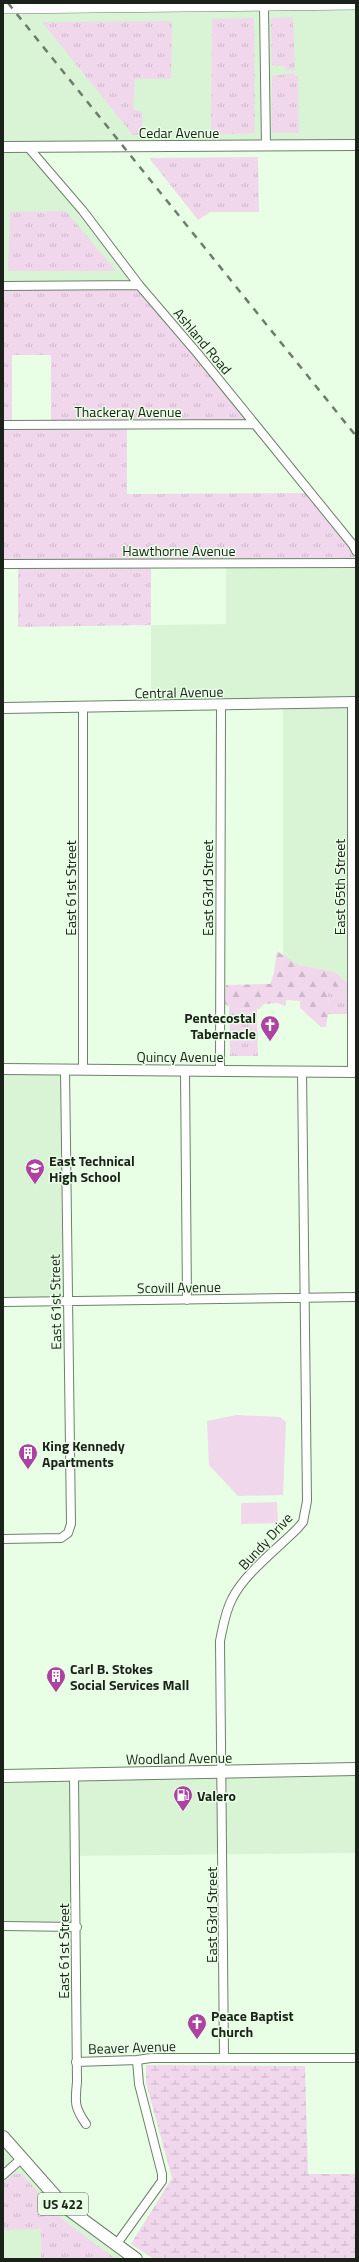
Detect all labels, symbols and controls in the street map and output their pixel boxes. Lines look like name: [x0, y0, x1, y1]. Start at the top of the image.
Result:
street label: Cedar Avenue: [139, 122, 219, 143]
street label: Ashland Road: [169, 303, 237, 379]
street label: Thackeray Avenue: [74, 401, 182, 422]
street label: Hawthorne Avenue: [122, 540, 236, 561]
street label: Central Avenue: [134, 681, 224, 703]
street label: East 65th Street: [329, 839, 350, 935]
street label: East 61st Street: [60, 840, 81, 936]
street label: East 63rd Street: [197, 840, 218, 936]
place label: Pentecostal Tabernacle: [184, 1007, 256, 1044]
church icon: Pentecostal Tabernacle: [259, 1014, 281, 1042]
street label: Quincy Avenue: [137, 1046, 224, 1067]
place label: East Technical High School: [49, 1150, 135, 1187]
school or university icon: East Technical High School: [24, 1157, 46, 1185]
street label: East 61st Street: [44, 1254, 66, 1350]
street label: Scovill Avenue: [137, 1276, 221, 1298]
place label: King Kennedy Apartments: [42, 1435, 125, 1472]
building icon: King Kennedy Apartments: [17, 1442, 39, 1470]
street label: Bundy Drive: [233, 1508, 297, 1574]
place label: Carl B. Stokes Social Services Mall: [70, 1658, 189, 1695]
building icon: Carl B. Stokes Social Services Mall: [45, 1665, 67, 1693]
street label: Woodland Avenue: [126, 1747, 232, 1769]
fuel station icon: Valero: [172, 1784, 194, 1812]
place label: Valero: [197, 1785, 236, 1806]
street label: East 63rd Street: [201, 1867, 222, 1963]
street label: East 61st Street: [53, 1903, 74, 1999]
place label: Peace Baptist Church: [211, 2005, 294, 2042]
church icon: Peace Baptist Church: [186, 2012, 208, 2040]
street label: Beaver Avenue: [88, 2035, 176, 2059]
road number: US 422: [38, 2193, 88, 2215]

